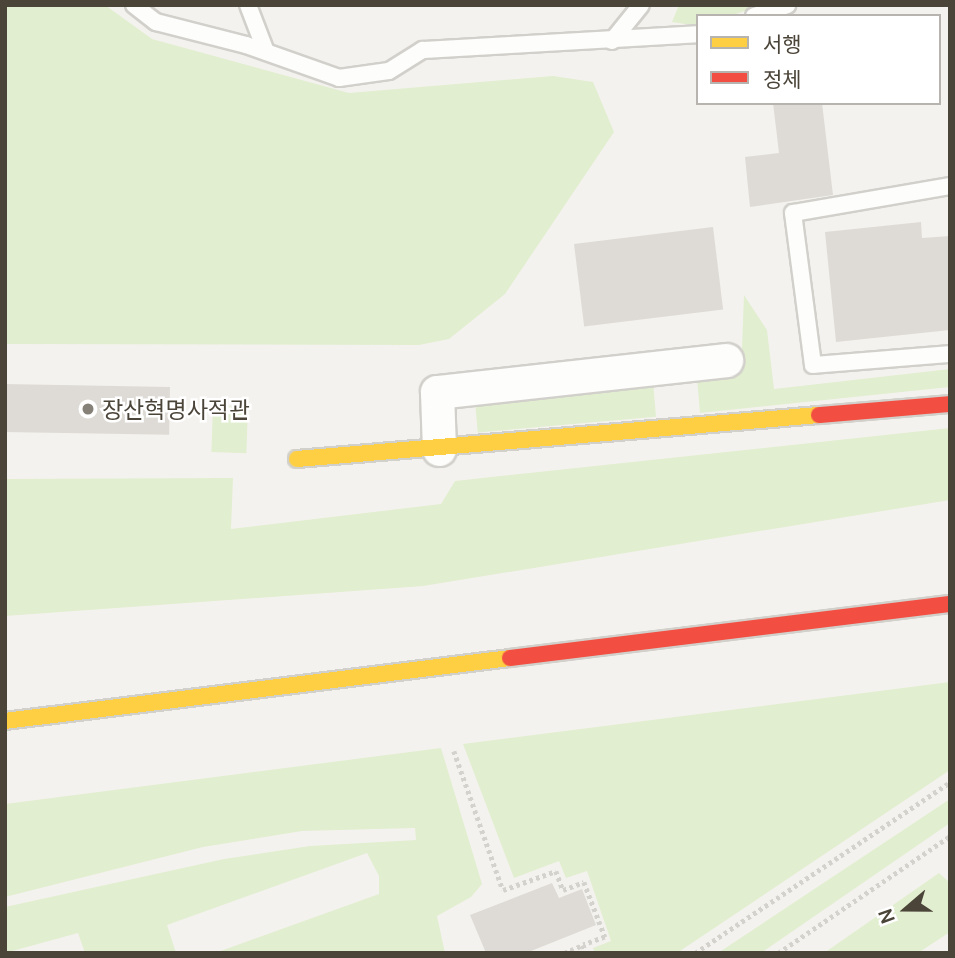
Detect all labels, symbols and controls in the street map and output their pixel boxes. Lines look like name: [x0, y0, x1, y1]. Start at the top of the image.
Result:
legend: [696, 14, 941, 105]
text: 서행: [763, 30, 802, 58]
text: 정체: [763, 65, 802, 93]
place label: 장산혁명사적관: [102, 395, 250, 423]
marker: 장산혁명사적관: [80, 401, 96, 417]
north arrow: [871, 874, 941, 944]
text: N: [872, 905, 901, 927]

